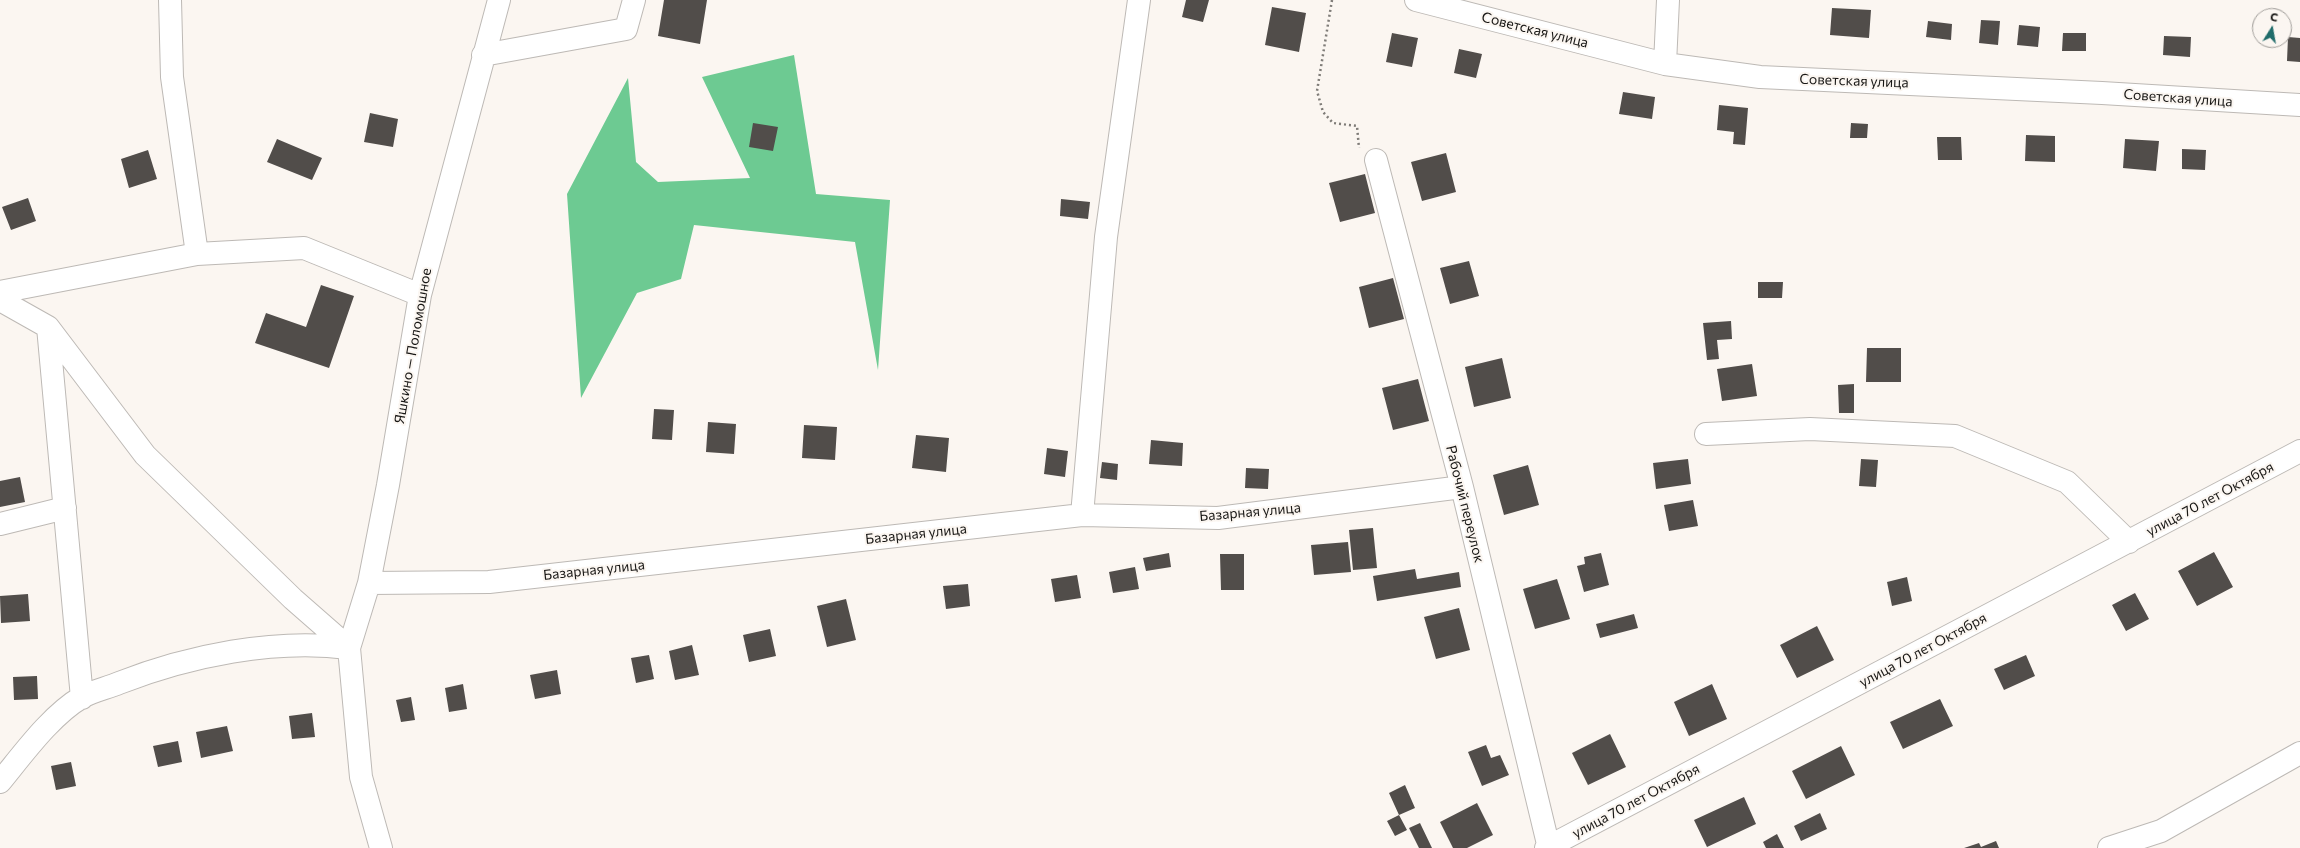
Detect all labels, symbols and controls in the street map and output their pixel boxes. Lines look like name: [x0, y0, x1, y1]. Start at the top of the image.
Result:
north arrow: [2252, 8, 2292, 48]
street label: Советская улица: [1480, 9, 1590, 51]
text: С: [2269, 10, 2279, 24]
street label: Советская улица: [1799, 71, 1909, 91]
street label: Советская улица: [2123, 86, 2233, 110]
street label: Яшкино — Поломошное: [391, 267, 435, 425]
street label: Рабочий переулок: [1442, 443, 1488, 565]
street label: улица 70 лет Октября: [2143, 458, 2277, 540]
street label: Базарная улица: [1199, 499, 1301, 525]
street label: Базарная улица: [864, 520, 968, 548]
street label: Базарная улица: [542, 556, 646, 584]
street label: улица 70 лет Октября: [1856, 609, 1990, 691]
street label: улица 70 лет Октября: [1569, 760, 1703, 842]

